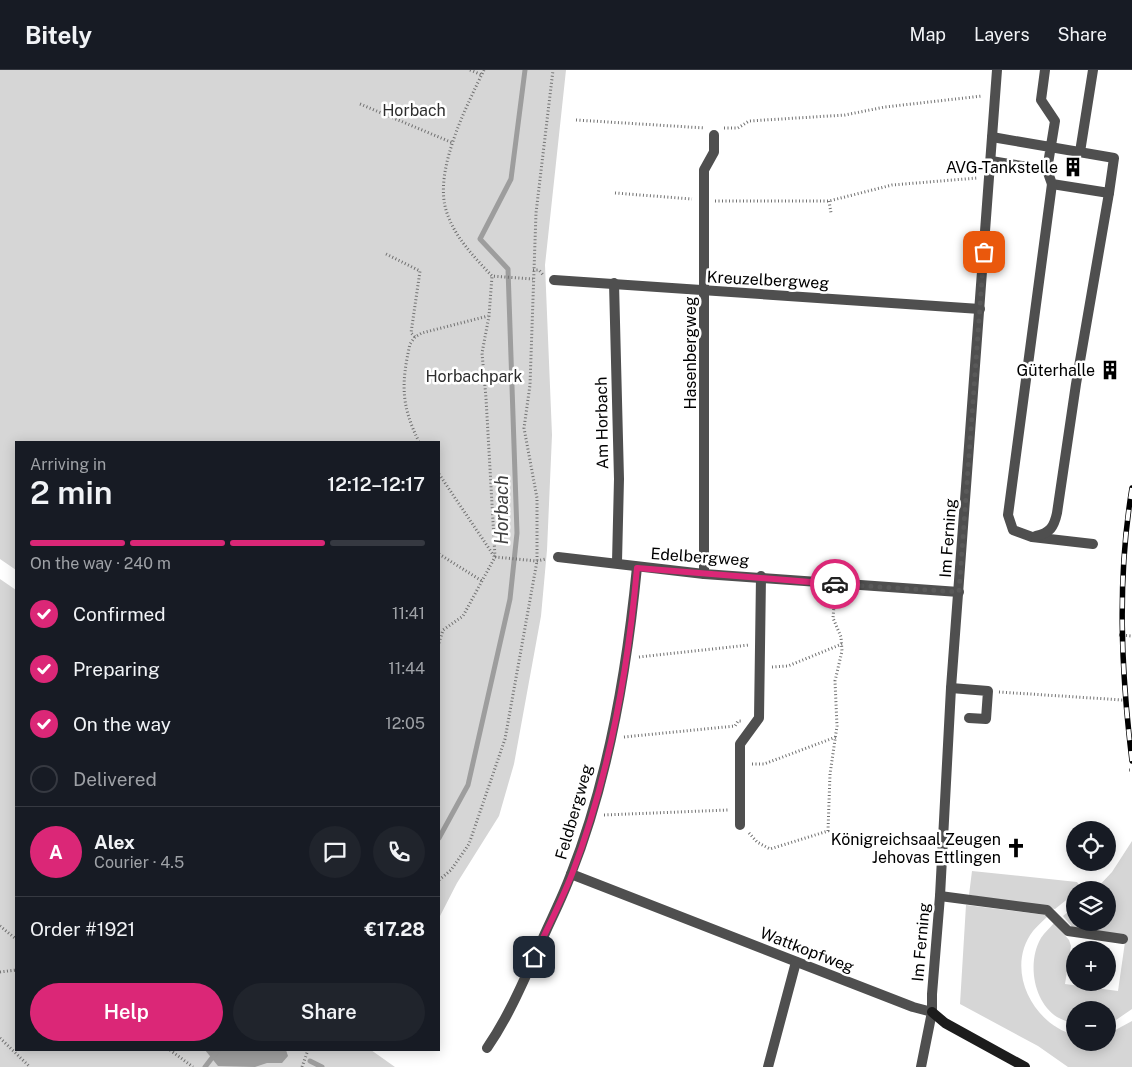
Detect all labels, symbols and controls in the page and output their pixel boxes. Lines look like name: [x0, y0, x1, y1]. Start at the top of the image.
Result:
text: Bitely: [25, 21, 92, 49]
text: Map: [910, 24, 946, 45]
text: Layers: [974, 24, 1030, 45]
text: Share: [1058, 24, 1107, 45]
park label: Horbach: [382, 101, 446, 120]
building icon: AVG-Tankstelle: [1062, 156, 1084, 178]
place label: AVG-Tankstelle: [946, 158, 1058, 177]
pin: [963, 231, 1005, 273]
icon: bag: [970, 238, 998, 266]
street label: Kreuzelbergweg: [706, 267, 830, 293]
street label: Hasenbergweg: [681, 296, 700, 410]
building icon: Güterhalle: [1099, 359, 1121, 381]
place label: Güterhalle: [1016, 361, 1095, 380]
park label: Horbachpark: [425, 367, 523, 386]
street label: Am Horbach: [592, 377, 612, 469]
text: Arriving in: [30, 455, 106, 474]
text: 12:12–12:17: [327, 473, 425, 495]
text: 2 min: [30, 474, 113, 511]
water label: Horbach: [491, 475, 512, 545]
street label: Im Ferning: [936, 498, 960, 578]
street label: Edelbergweg: [650, 544, 750, 570]
text: On the way · 240 m: [30, 554, 171, 573]
courier: [810, 559, 860, 609]
icon: car: [821, 570, 849, 598]
icon: check: [30, 600, 58, 628]
text: Confirmed: [73, 603, 166, 625]
text: 11:41: [392, 604, 425, 623]
icon: check: [30, 655, 58, 683]
text: Preparing: [73, 658, 160, 680]
text: 11:44: [388, 659, 425, 678]
icon: check: [30, 710, 58, 738]
text: On the way: [73, 713, 171, 735]
text: 12:05: [385, 714, 425, 733]
street label: Feldbergweg: [551, 762, 597, 862]
text: Delivered: [73, 768, 157, 790]
map controls: [1066, 821, 1116, 1051]
button: locate: [1066, 821, 1116, 871]
button: chat: [309, 826, 361, 878]
button: phone: [373, 826, 425, 878]
place label: Königreichsaal Zeugen Jehovas Ettlingen: [831, 830, 1001, 867]
text: Alex: [94, 831, 135, 853]
church icon: Königreichsaal Zeugen Jehovas Ettlingen: [1005, 837, 1027, 859]
text: A: [49, 841, 63, 863]
text: Courier · 4.5: [94, 853, 184, 872]
button: layers: [1066, 881, 1116, 931]
street label: Im Ferning: [908, 902, 934, 982]
text: Order #1921: [30, 918, 135, 940]
text: €17.28: [364, 918, 425, 940]
street label: Wattkopfweg: [757, 923, 857, 977]
pin: [513, 936, 555, 978]
button: +: [1066, 941, 1116, 991]
icon: home: [520, 943, 548, 971]
button: Help: [30, 983, 223, 1041]
button: Share: [233, 983, 425, 1041]
button: −: [1066, 1001, 1116, 1051]

